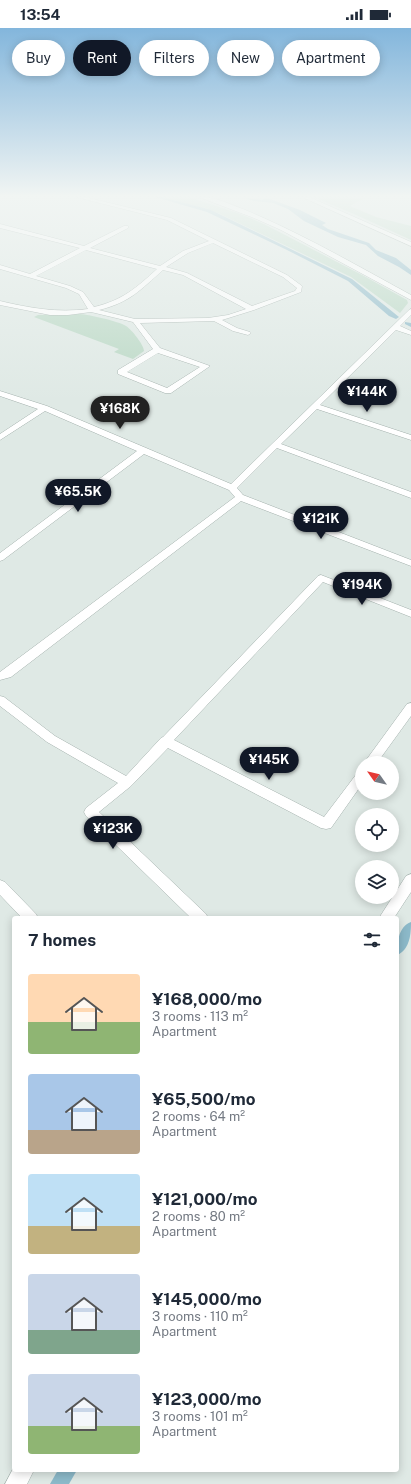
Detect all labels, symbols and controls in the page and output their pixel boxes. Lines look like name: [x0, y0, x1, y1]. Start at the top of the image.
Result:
text: 13:54: [20, 6, 60, 23]
chip: Buy: [12, 40, 65, 76]
chip: Rent: [73, 40, 131, 76]
chip: Filters: [139, 40, 209, 76]
chip: New: [217, 40, 274, 76]
chip: Apartment: [282, 40, 380, 76]
pin: ¥144K: [339, 379, 395, 413]
text: ¥144K: [347, 384, 387, 399]
pin: ¥168K: [92, 396, 148, 430]
text: ¥168K: [100, 401, 140, 416]
pin: ¥65.5K: [45, 479, 111, 513]
text: ¥65.5K: [54, 484, 102, 499]
pin: ¥121K: [293, 506, 349, 540]
text: ¥121K: [302, 511, 340, 526]
pin: ¥194K: [334, 572, 390, 606]
text: ¥194K: [342, 577, 382, 592]
pin: ¥145K: [241, 747, 297, 781]
text: ¥145K: [249, 752, 289, 767]
north arrow: [355, 756, 399, 800]
map controls: [355, 756, 399, 904]
button: locate: [355, 808, 399, 852]
pin: ¥123K: [85, 816, 141, 850]
text: ¥123K: [93, 821, 133, 836]
button: layers: [355, 860, 399, 904]
icon: filters: [361, 929, 383, 951]
text: 7 homes: [28, 930, 96, 950]
text: ¥168,000/mo: [152, 989, 262, 1009]
icon: home: [60, 990, 108, 1038]
text: 3 rooms · 113 m²: [152, 1009, 248, 1024]
text: Apartment: [152, 1024, 217, 1039]
text: ¥65,500/mo: [152, 1089, 255, 1109]
icon: home: [60, 1090, 108, 1138]
text: 2 rooms · 64 m²: [152, 1109, 245, 1124]
text: Apartment: [152, 1124, 217, 1139]
text: ¥121,000/mo: [152, 1189, 258, 1209]
icon: home: [60, 1190, 108, 1238]
text: 2 rooms · 80 m²: [152, 1209, 245, 1224]
text: Apartment: [152, 1224, 217, 1239]
text: ¥145,000/mo: [152, 1289, 262, 1309]
icon: home: [60, 1290, 108, 1338]
text: 3 rooms · 110 m²: [152, 1309, 248, 1324]
text: Apartment: [152, 1324, 217, 1339]
text: ¥123,000/mo: [152, 1389, 262, 1409]
icon: home: [60, 1390, 108, 1438]
text: 3 rooms · 101 m²: [152, 1409, 248, 1424]
text: Apartment: [152, 1424, 217, 1439]

